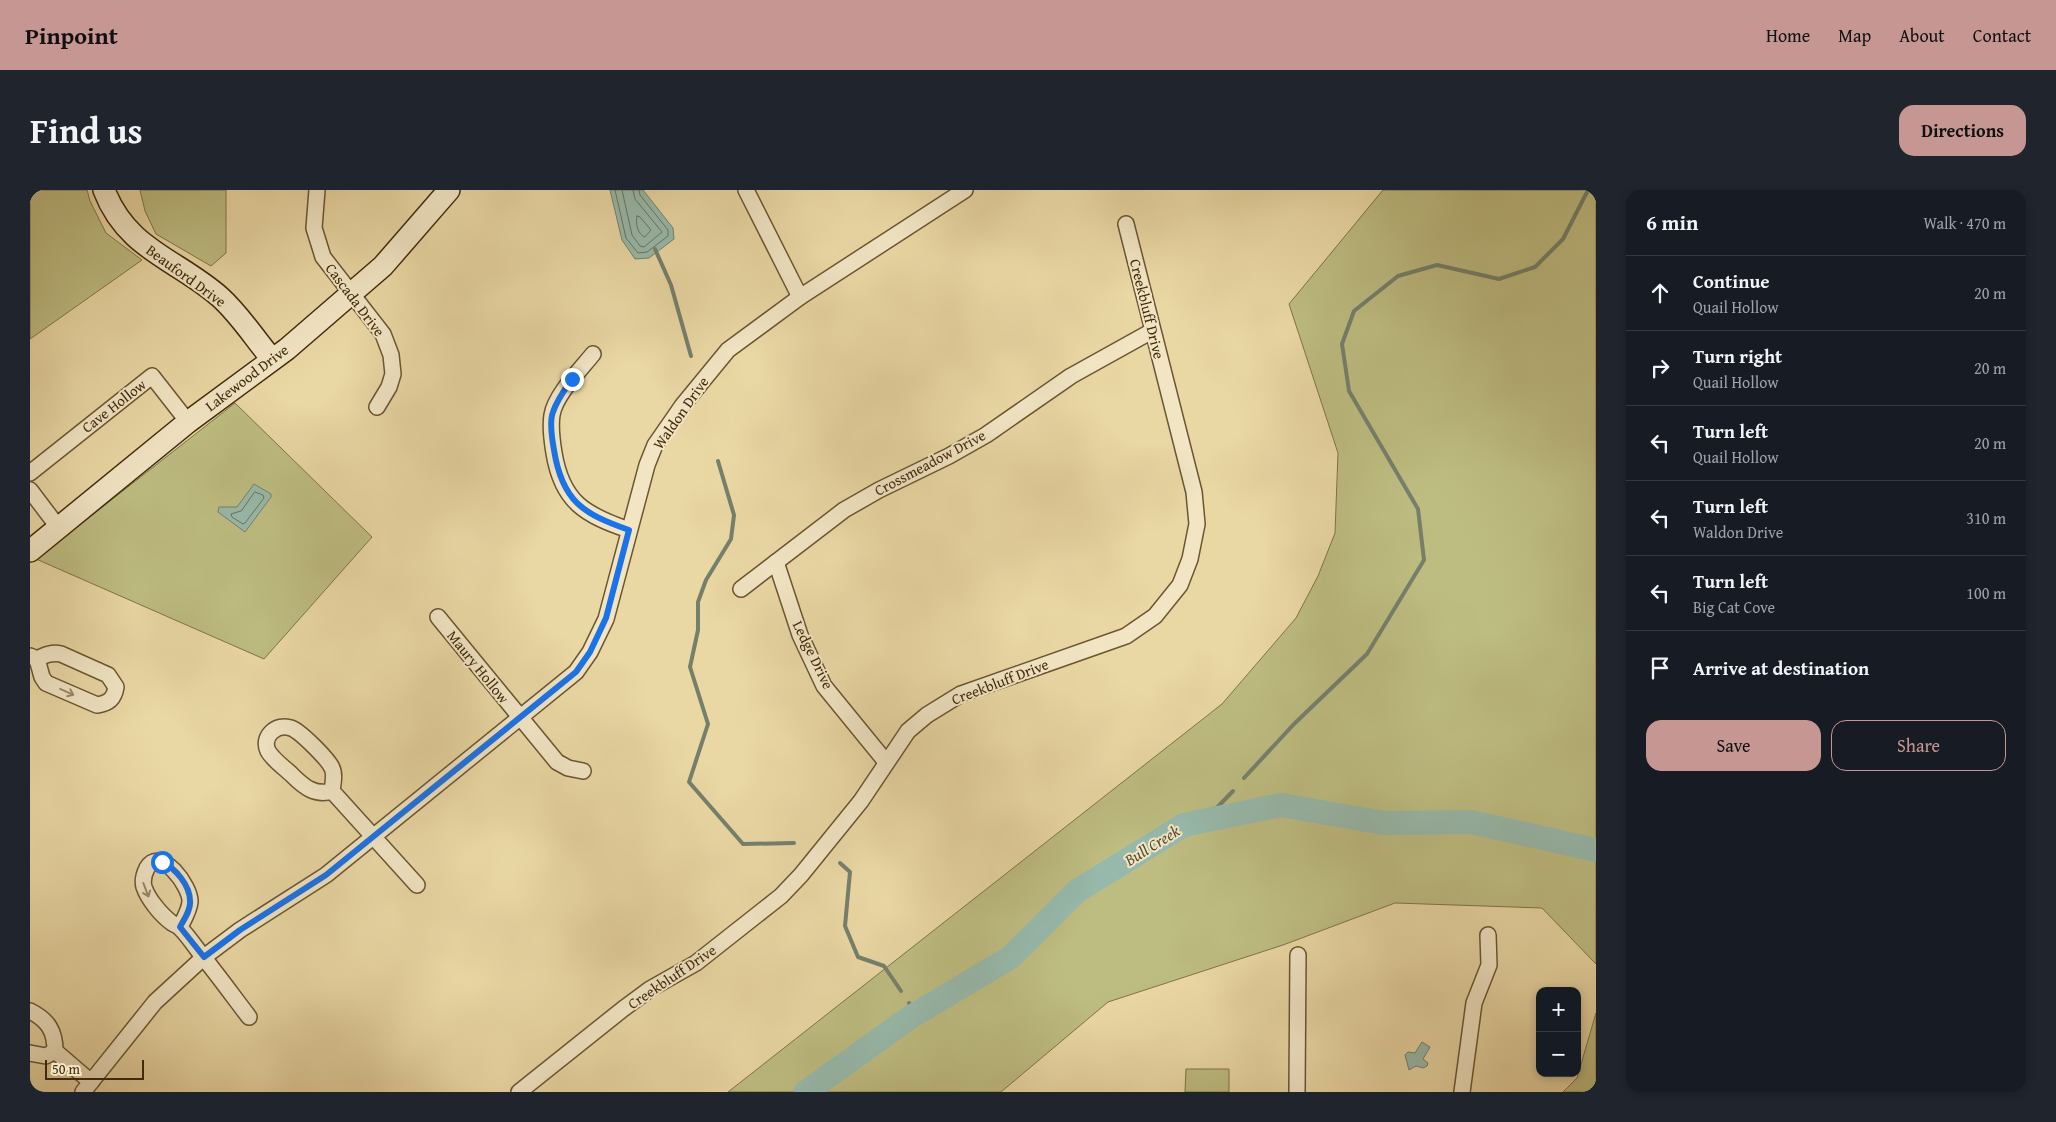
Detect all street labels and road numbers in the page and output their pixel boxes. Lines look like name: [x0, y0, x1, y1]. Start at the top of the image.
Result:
street label: Beauford Drive: [142, 239, 231, 312]
street label: Creekbluff Drive: [1125, 257, 1170, 361]
street label: Cascada Drive: [321, 259, 390, 341]
street label: Lakewood Drive: [201, 339, 293, 416]
street label: Waldon Drive: [648, 372, 713, 453]
street label: Cave Hollow: [77, 374, 151, 437]
street label: Crossmeadow Drive: [870, 424, 989, 501]
street label: Ledge Drive: [788, 617, 839, 693]
street label: Maury Hollow: [442, 626, 515, 708]
street label: Creekbluff Drive: [948, 653, 1051, 710]
street label: Creekbluff Drive: [623, 939, 720, 1014]

